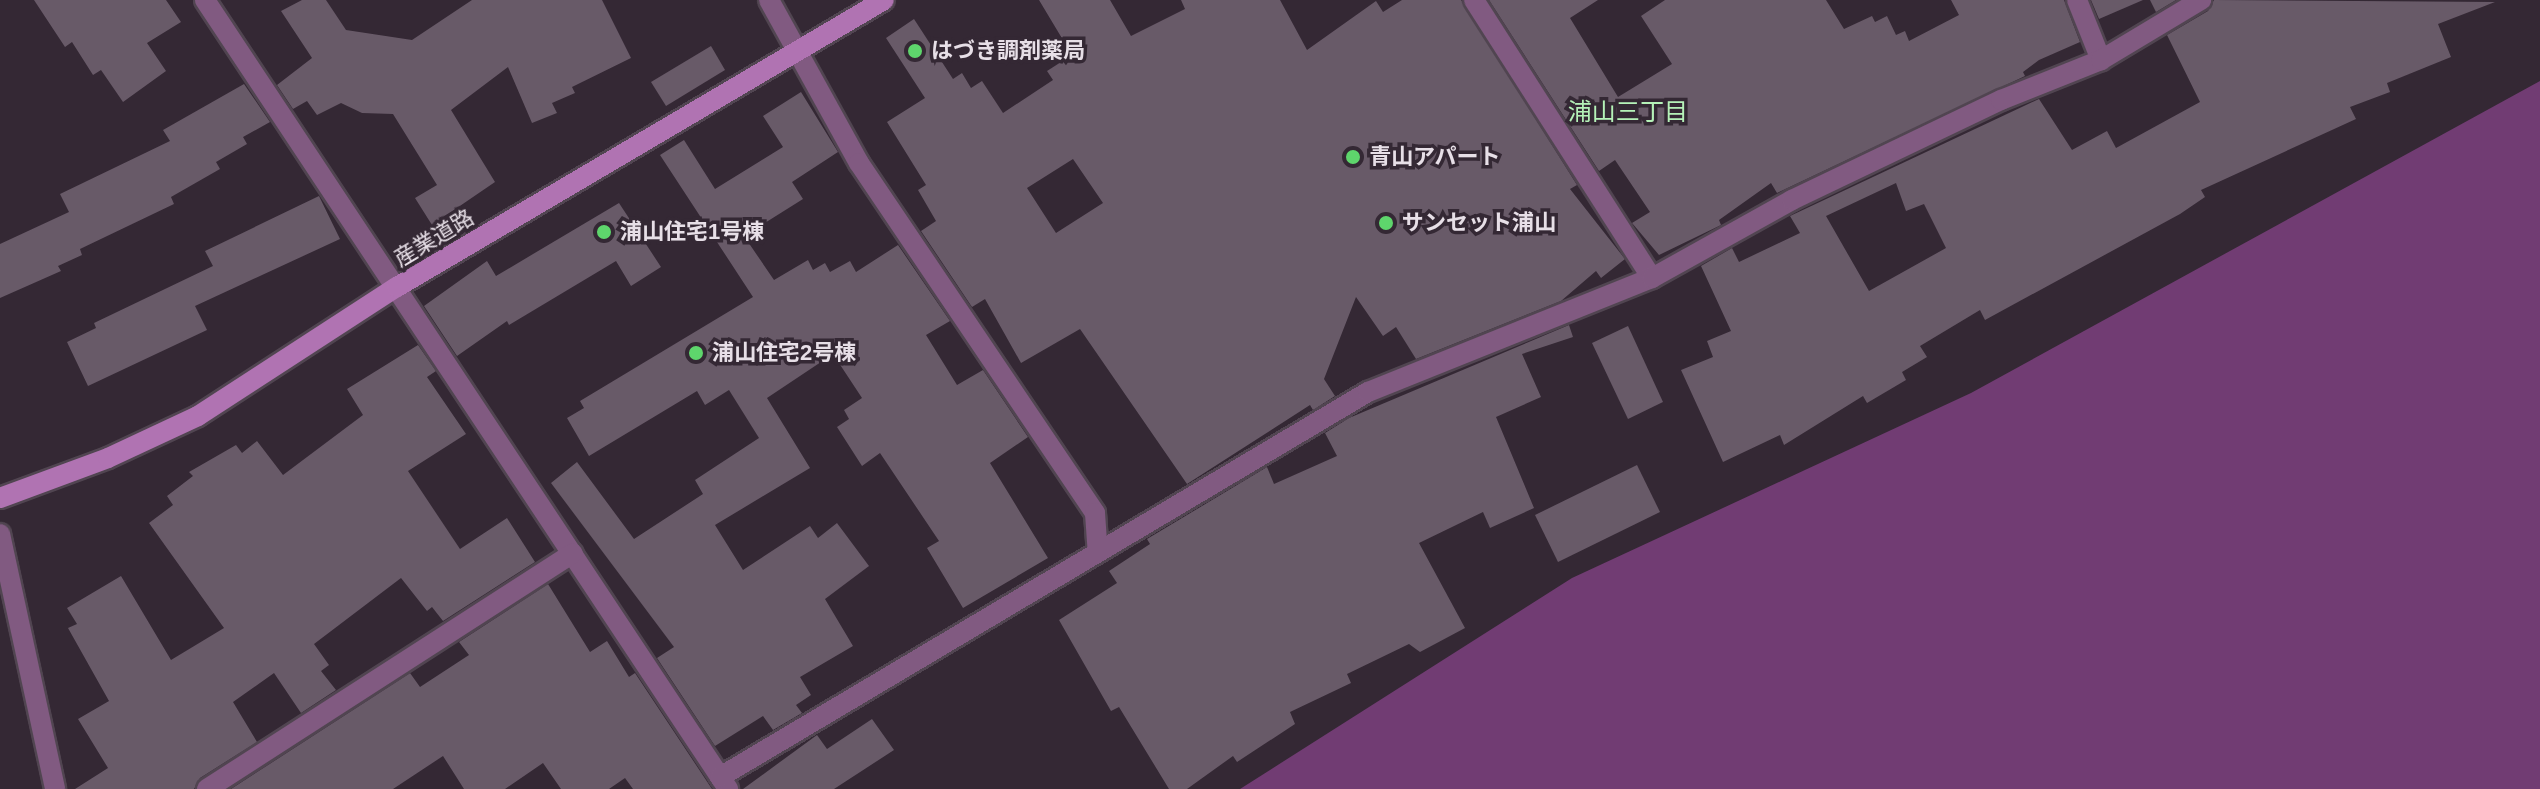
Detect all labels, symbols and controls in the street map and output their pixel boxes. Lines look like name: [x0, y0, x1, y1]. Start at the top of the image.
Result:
place label: はづき調剤薬局: [931, 38, 1085, 64]
marker: はづき調剤薬局: [906, 42, 924, 60]
district label: 浦山三丁目: [1568, 98, 1688, 126]
place label: 青山アパート: [1369, 144, 1501, 170]
marker: 青山アパート: [1344, 148, 1362, 166]
street label: 産業道路: [389, 204, 479, 272]
place label: サンセット浦山: [1402, 210, 1556, 236]
marker: サンセット浦山: [1377, 214, 1395, 232]
place label: 浦山住宅1号棟: [620, 219, 764, 245]
marker: 浦山住宅1号棟: [595, 223, 613, 241]
place label: 浦山住宅2号棟: [712, 340, 856, 366]
marker: 浦山住宅2号棟: [687, 344, 705, 362]

